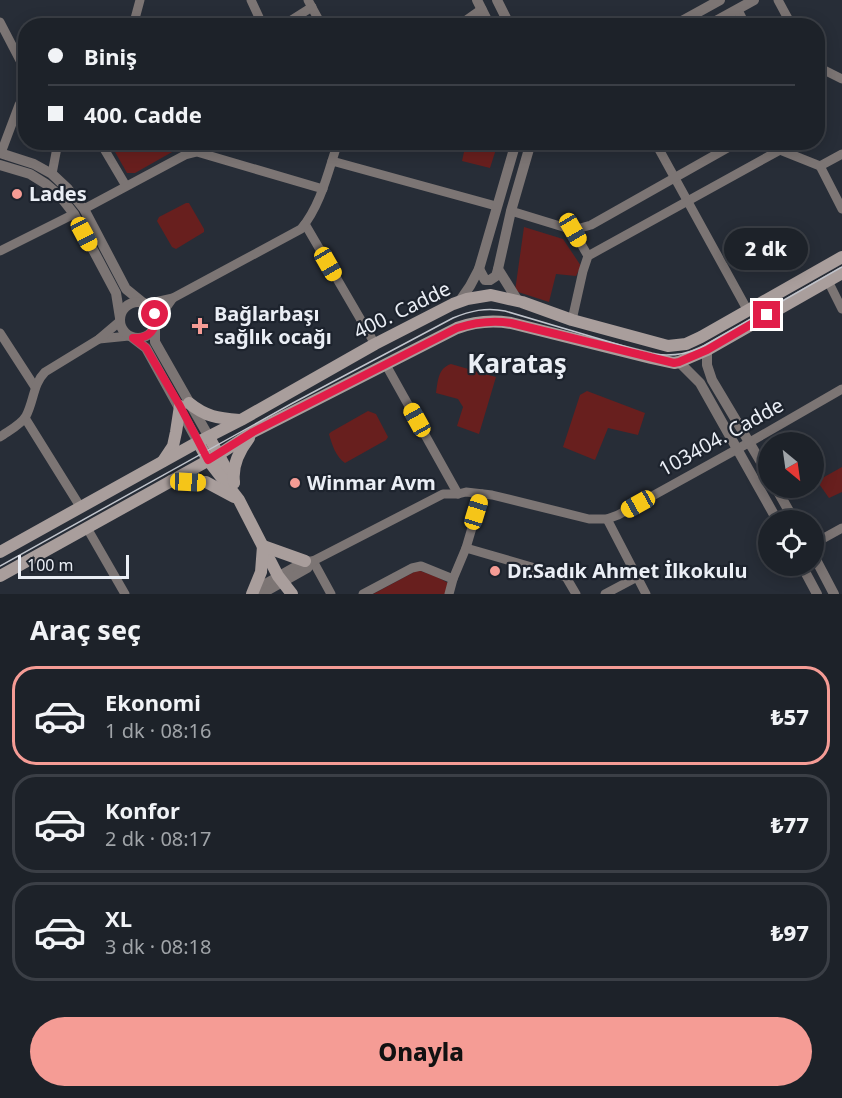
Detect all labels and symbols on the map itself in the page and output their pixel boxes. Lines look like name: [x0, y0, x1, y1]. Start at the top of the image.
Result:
place label: Lades: [29, 180, 87, 207]
marker: Lades: [10, 187, 24, 201]
car: [556, 210, 590, 250]
car: [68, 214, 100, 254]
callout: 2 dk: [725, 228, 809, 270]
car: [311, 244, 345, 284]
street label: 400. Cadde: [349, 274, 455, 345]
route start: [141, 300, 168, 327]
place label: Bağlarbaşı sağlık ocağı: [214, 300, 332, 350]
route end: [753, 301, 780, 328]
marker: Bağlarbaşı sağlık ocağı: [191, 317, 209, 335]
district label: Karataş: [467, 345, 567, 381]
street label: 103404. Cadde: [653, 391, 788, 482]
car: [400, 400, 434, 440]
north arrow: [758, 432, 824, 498]
place label: Winmar Avm: [307, 469, 436, 496]
car: [170, 472, 206, 492]
marker: Winmar Avm: [288, 476, 302, 490]
car: [618, 487, 658, 521]
car: [462, 492, 490, 532]
scale bar: [18, 552, 129, 580]
place label: Dr.Sadık Ahmet İlkokulu: [507, 557, 747, 584]
marker: Dr.Sadık Ahmet İlkokulu: [488, 564, 502, 578]

